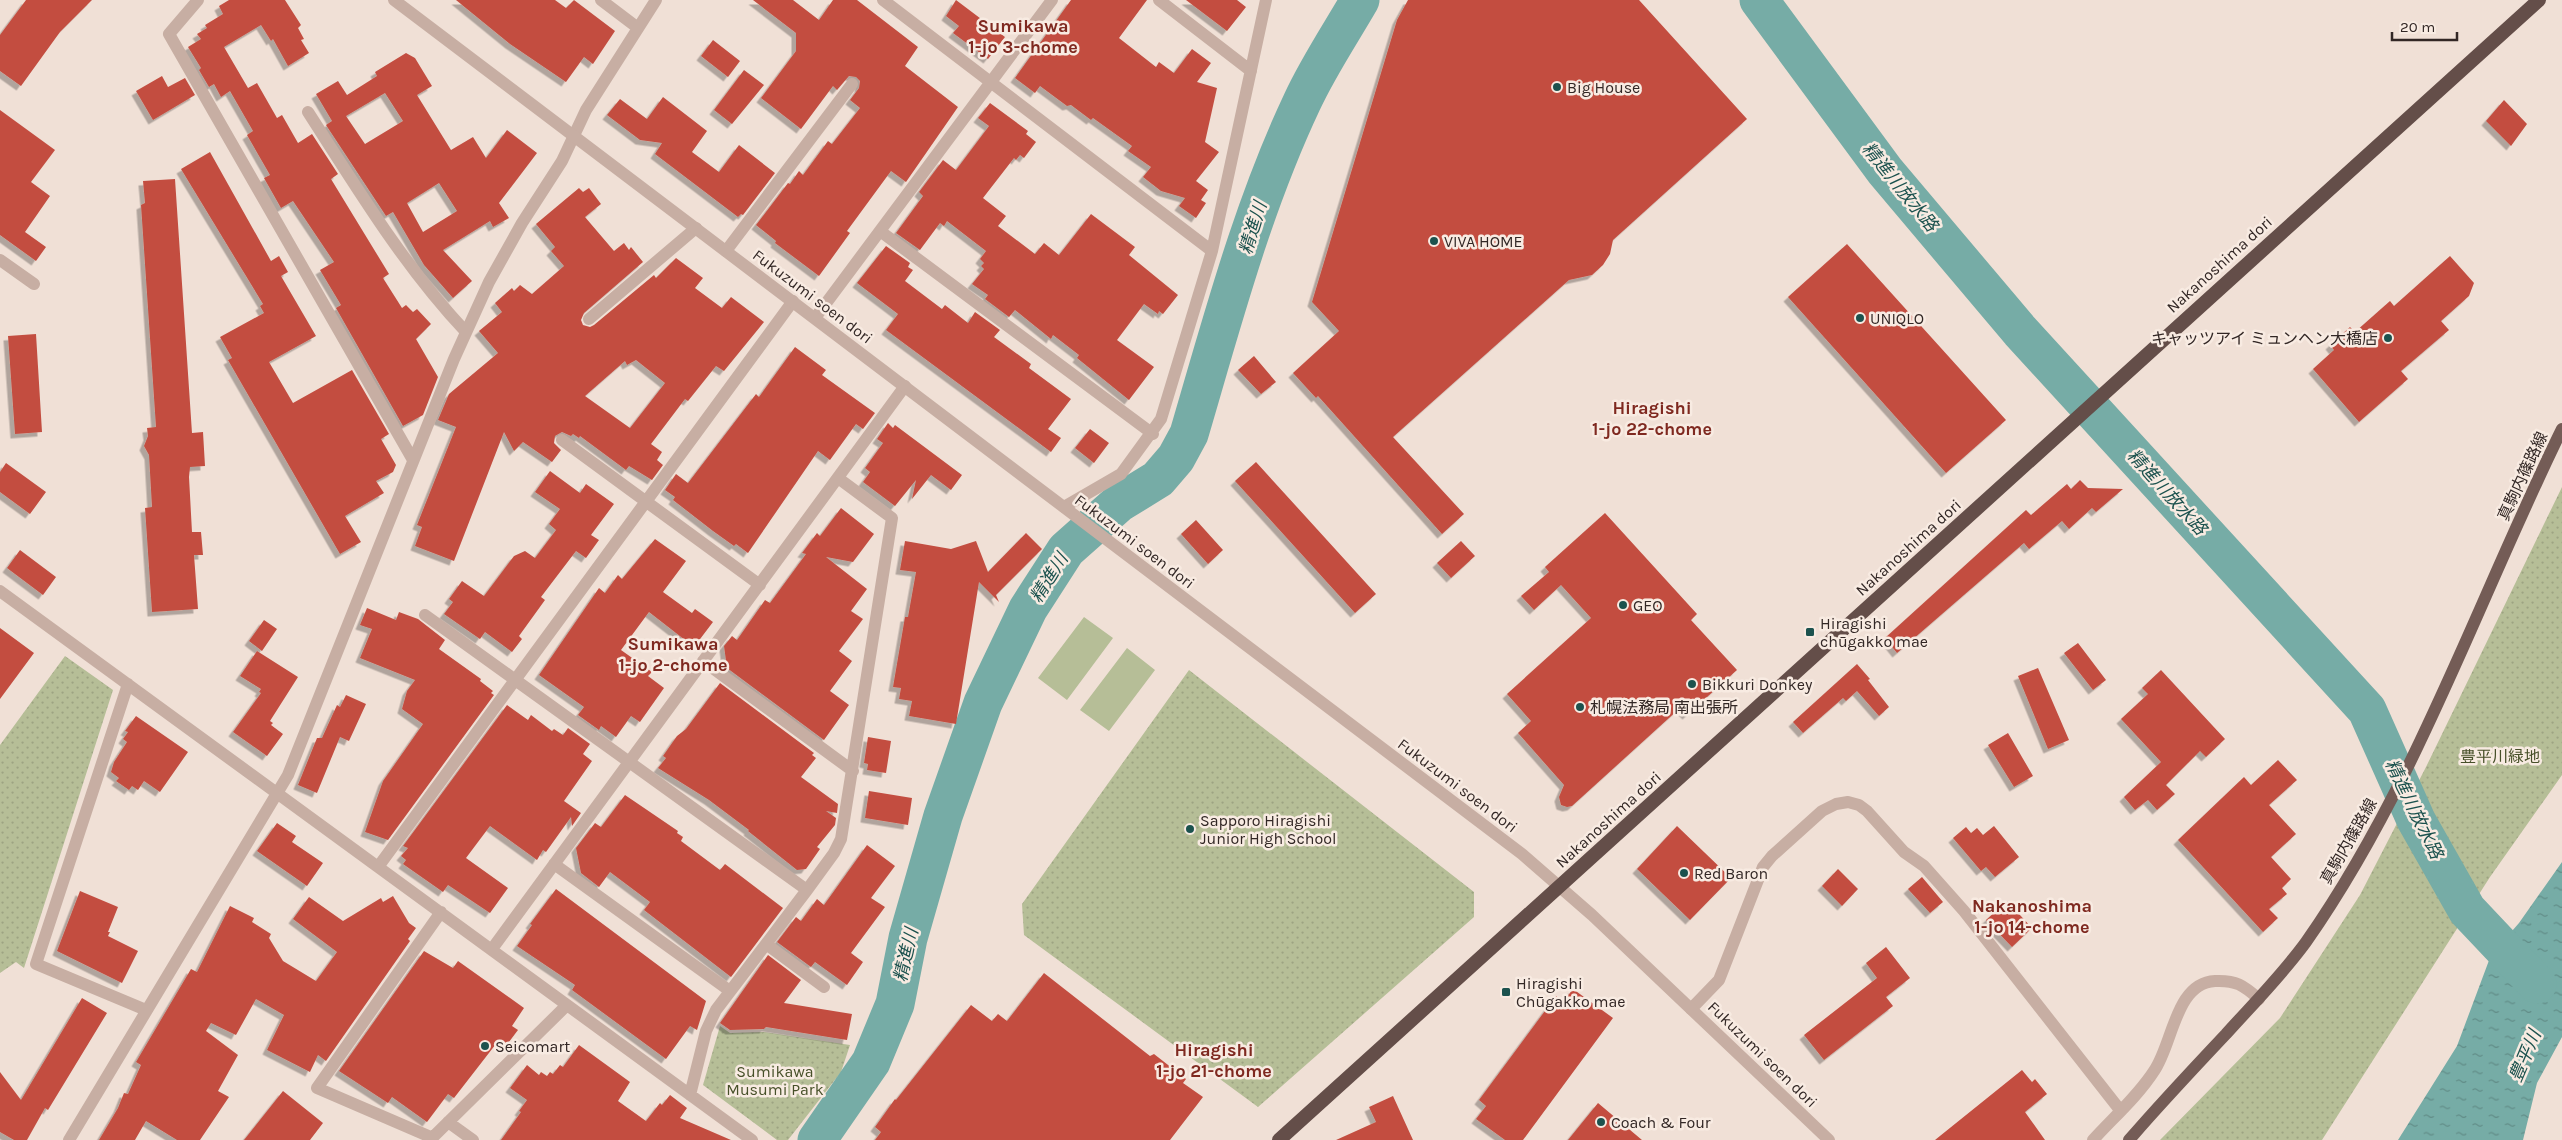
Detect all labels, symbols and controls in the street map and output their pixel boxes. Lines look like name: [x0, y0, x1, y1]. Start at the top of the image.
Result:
scale bar: [2392, 10, 2457, 42]
district label: Sumikawa 1-jo 3-chome: [968, 15, 1078, 58]
text: 20 m: [2400, 18, 2435, 36]
place label: Big House: [1567, 78, 1640, 97]
marker: Big House: [1551, 81, 1563, 93]
water label: 精進川放水路: [1857, 138, 1944, 237]
water label: 精進川: [1235, 197, 1272, 257]
street label: Nakanoshima dori: [2163, 212, 2276, 317]
place label: VIVA HOME: [1444, 232, 1523, 251]
marker: VIVA HOME: [1428, 235, 1440, 247]
street label: Fukuzumi soen dori: [749, 245, 876, 348]
place label: UNIQLO: [1870, 309, 1924, 328]
marker: UNIQLO: [1854, 312, 1866, 324]
place label: キャッツアイ ミュンヘン大橋店: [2151, 329, 2378, 348]
marker: キャッツアイ ミュンヘン大橋店: [2382, 332, 2394, 344]
district label: Hiragishi 1-jo 22-chome: [1592, 397, 1712, 440]
street label: 真駒内篠路線: [2494, 429, 2551, 524]
water label: 精進川放水路: [2123, 445, 2213, 541]
street label: Fukuzumi soen dori: [1071, 490, 1198, 593]
street label: Nakanoshima dori: [1852, 495, 1965, 600]
water label: 精進川: [1025, 548, 1074, 607]
place label: GEO: [1633, 596, 1663, 615]
marker: GEO: [1617, 599, 1629, 611]
place label: Hiragishi chūgakko mae: [1820, 614, 1928, 651]
marker: Hiragishi chūgakko mae: [1804, 626, 1816, 638]
district label: Sumikawa 1-jo 2-chome: [618, 633, 728, 676]
place label: Bikkuri Donkey: [1702, 675, 1813, 694]
marker: Bikkuri Donkey: [1686, 678, 1698, 690]
place label: 札幌法務局 南出張所: [1590, 698, 1738, 717]
marker: 札幌法務局 南出張所: [1574, 701, 1586, 713]
street label: Fukuzumi soen dori: [1394, 734, 1521, 837]
park label: 豊平川緑地: [2460, 747, 2540, 766]
water label: 精進川放水路: [2380, 756, 2448, 864]
street label: Nakanoshima dori: [1552, 767, 1665, 872]
street label: 真駒内篠路線: [2316, 795, 2381, 888]
place label: Sapporo Hiragishi Junior High School: [1200, 811, 1336, 848]
marker: Sapporo Hiragishi Junior High School: [1184, 823, 1196, 835]
place label: Red Baron: [1694, 864, 1768, 883]
marker: Red Baron: [1678, 867, 1690, 879]
district label: Nakanoshima 1-jo 14-chome: [1972, 895, 2092, 938]
water label: 精進川: [889, 924, 923, 984]
place label: Hiragishi Chūgakko mae: [1516, 974, 1626, 1011]
marker: Hiragishi Chūgakko mae: [1500, 986, 1512, 998]
street label: Fukuzumi soen dori: [1704, 997, 1821, 1111]
water label: 豊平川: [2504, 1025, 2546, 1085]
place label: Seicomart: [495, 1037, 570, 1056]
district label: Hiragishi 1-jo 21-chome: [1156, 1039, 1272, 1082]
marker: Seicomart: [479, 1040, 491, 1052]
park label: Sumikawa Musumi Park: [726, 1062, 824, 1099]
place label: Coach & Four: [1611, 1113, 1711, 1132]
marker: Coach & Four: [1595, 1116, 1607, 1128]

